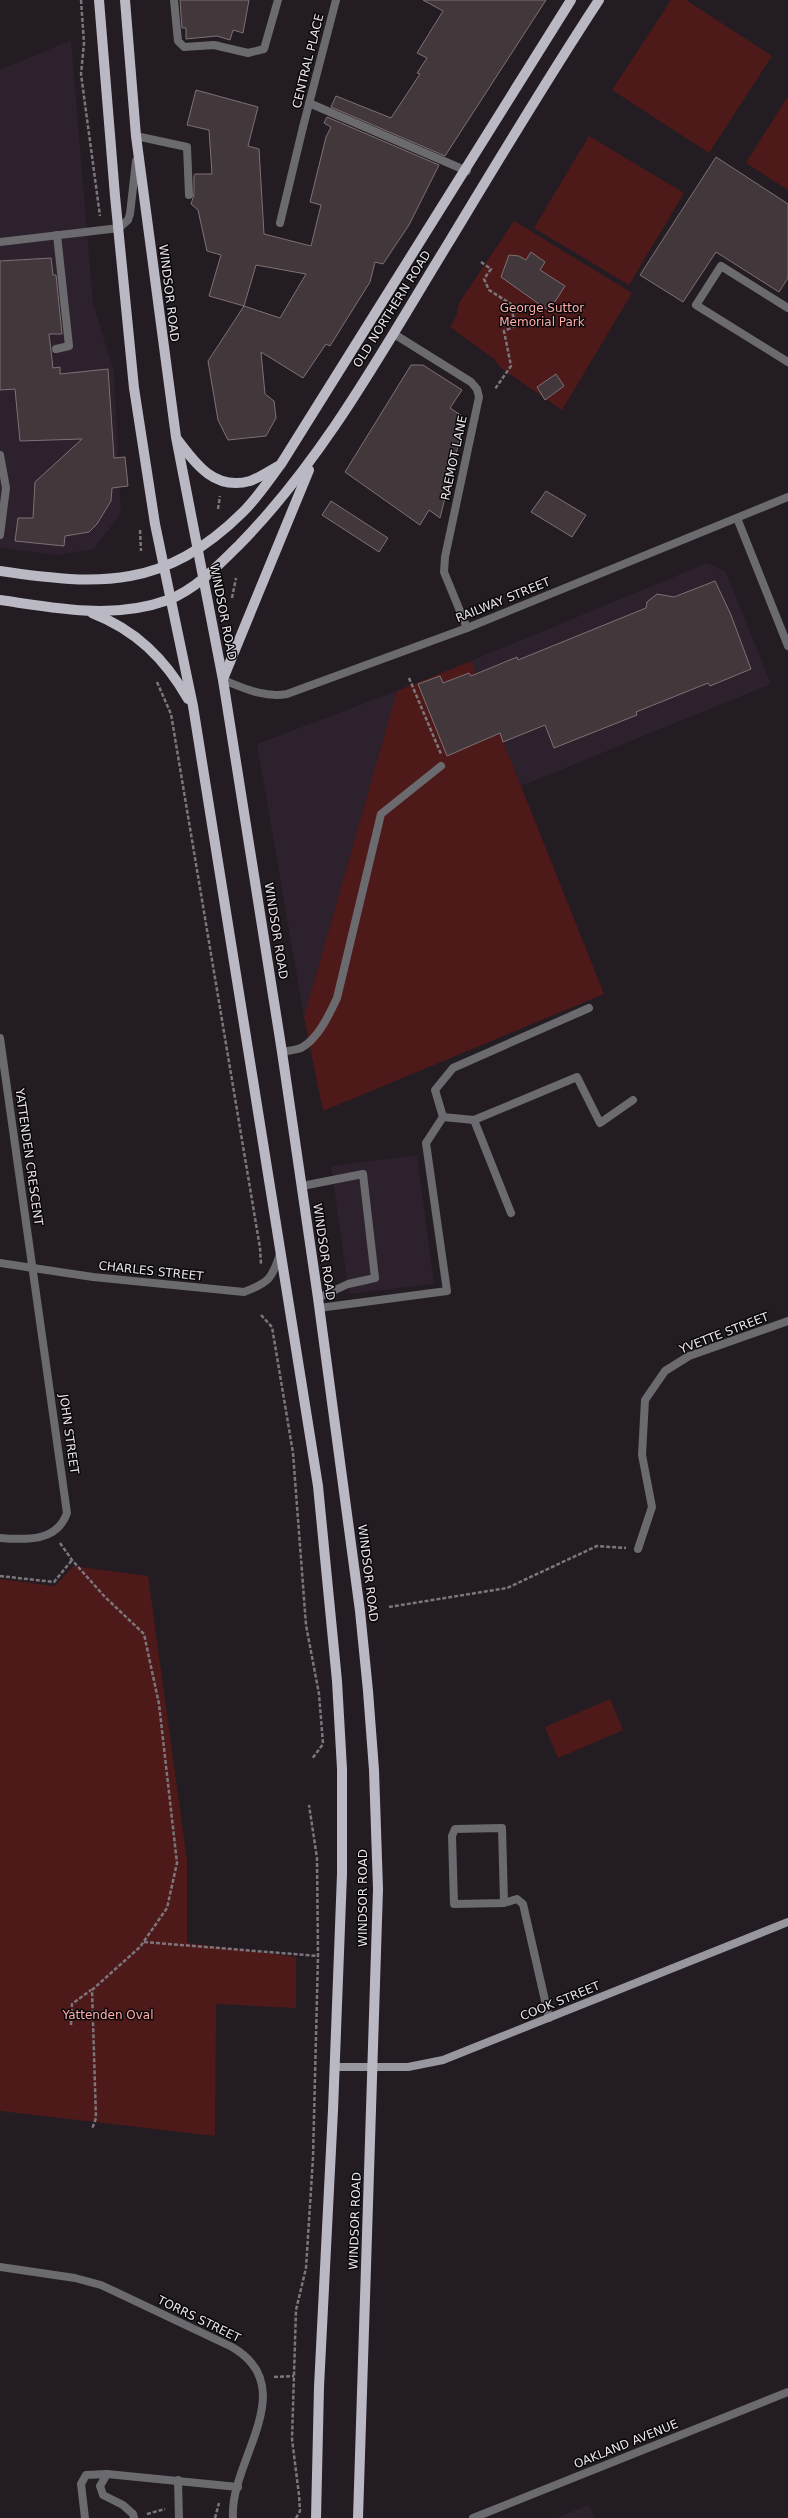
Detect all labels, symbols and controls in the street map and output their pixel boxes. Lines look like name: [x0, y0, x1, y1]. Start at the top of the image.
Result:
street label: CENTRAL PLACE: [289, 12, 327, 110]
street label: WINDSOR ROAD: [156, 244, 182, 342]
street label: OLD NORTHERN ROAD: [350, 248, 434, 370]
park label: George Suttor Memorial Park: [499, 301, 585, 329]
street label: RAEMOT LANE: [438, 414, 470, 502]
street label: WINDSOR ROAD: [207, 563, 239, 661]
street label: RAILWAY STREET: [454, 574, 553, 625]
street label: WINDSOR ROAD: [261, 882, 291, 980]
street label: YATTENDEN CRESCENT: [12, 1086, 46, 1227]
street label: WINDSOR ROAD: [310, 1203, 338, 1301]
street label: CHARLES STREET: [98, 1259, 205, 1284]
street label: YVETTE STREET: [676, 1309, 771, 1357]
street label: JOHN STREET: [56, 1392, 82, 1476]
street label: WINDSOR ROAD: [355, 1524, 381, 1622]
street label: WINDSOR ROAD: [356, 1849, 370, 1947]
street label: COOK STREET: [518, 1978, 603, 2023]
park label: Yattenden Oval: [61, 2008, 154, 2022]
street label: WINDSOR ROAD: [346, 2172, 364, 2270]
street label: TORRS STREET: [154, 2292, 243, 2345]
street label: OAKLAND AVENUE: [572, 2417, 680, 2471]

